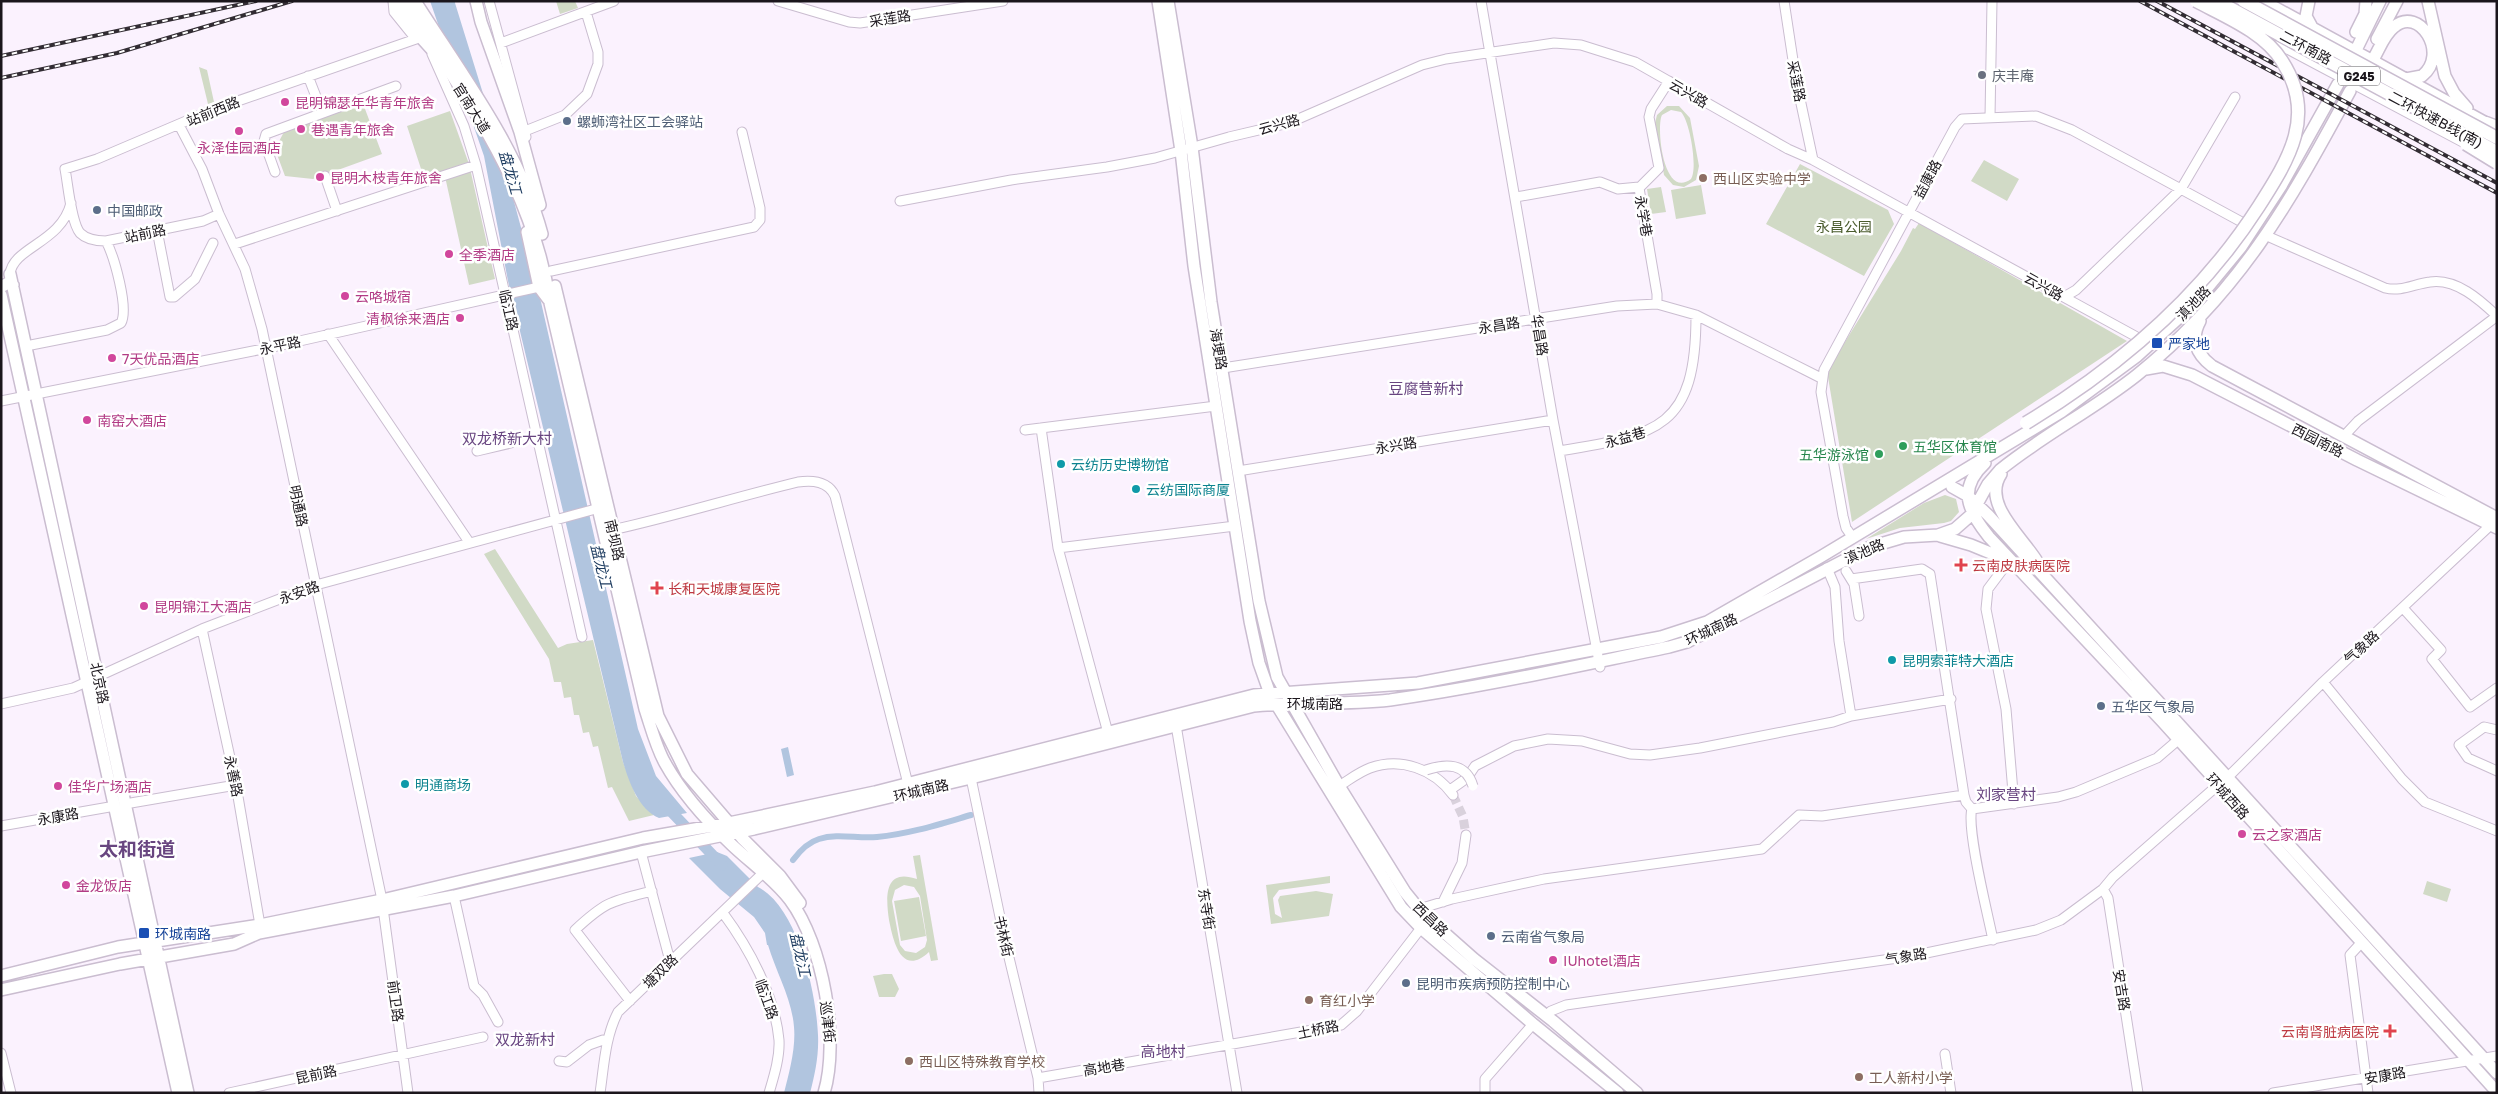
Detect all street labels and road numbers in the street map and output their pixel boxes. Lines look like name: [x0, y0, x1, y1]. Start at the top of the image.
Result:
street label: 采莲路: [868, 6, 912, 30]
street label: 二环南路: [2277, 26, 2335, 68]
street label: 采莲路: [1785, 59, 1809, 103]
road number: G245: [2338, 66, 2380, 85]
street label: 云兴路: [1667, 75, 1711, 111]
street label: 官南大道: [450, 80, 494, 136]
street label: 二环快速B线(南): [2386, 87, 2486, 151]
street label: 站前西路: [184, 93, 242, 129]
street label: 云兴路: [1257, 110, 1301, 138]
street label: 益康路: [1910, 156, 1944, 202]
street label: 永学巷: [1632, 194, 1656, 238]
street label: 站前路: [123, 220, 167, 246]
street label: 云兴路: [2022, 268, 2066, 304]
street label: 滇池路: [2172, 282, 2214, 324]
street label: 临江路: [496, 288, 522, 332]
street label: 永昌路: [1477, 313, 1521, 337]
street label: 华昌路: [1528, 313, 1552, 357]
street label: 海埂路: [1207, 327, 1231, 371]
street label: 永平路: [258, 332, 302, 358]
street label: 西园南路: [2289, 420, 2347, 460]
street label: 永益巷: [1602, 423, 1648, 451]
street label: 永兴路: [1374, 433, 1418, 457]
street label: 明通路: [286, 484, 312, 528]
street label: 南坝路: [602, 518, 628, 562]
street label: 滇池路: [1841, 535, 1887, 567]
street label: 永安路: [276, 577, 322, 607]
street label: 环城南路: [1682, 609, 1740, 649]
street label: 气象路: [2340, 626, 2382, 668]
street label: 北京路: [87, 661, 113, 705]
street label: 环城南路: [1287, 695, 1343, 712]
street label: 永善路: [221, 754, 247, 798]
street label: 环城西路: [2203, 770, 2253, 822]
street label: 环城南路: [892, 775, 950, 805]
street label: 永康路: [36, 804, 80, 828]
street label: 东寺街: [1195, 887, 1219, 931]
street label: 西昌路: [1410, 898, 1452, 940]
street label: 书林街: [991, 914, 1017, 958]
street label: 气象路: [1884, 944, 1928, 968]
street label: 塘双路: [639, 950, 681, 992]
street label: 安吉路: [2110, 968, 2134, 1012]
street label: 临江路: [752, 976, 782, 1022]
street label: 前卫路: [385, 979, 407, 1023]
street label: 巡津街: [817, 1000, 839, 1044]
street label: 土桥路: [1296, 1016, 1340, 1042]
street label: 高地巷: [1082, 1055, 1126, 1079]
street label: 昆前路: [294, 1061, 338, 1087]
street label: 安康路: [2363, 1063, 2407, 1087]

